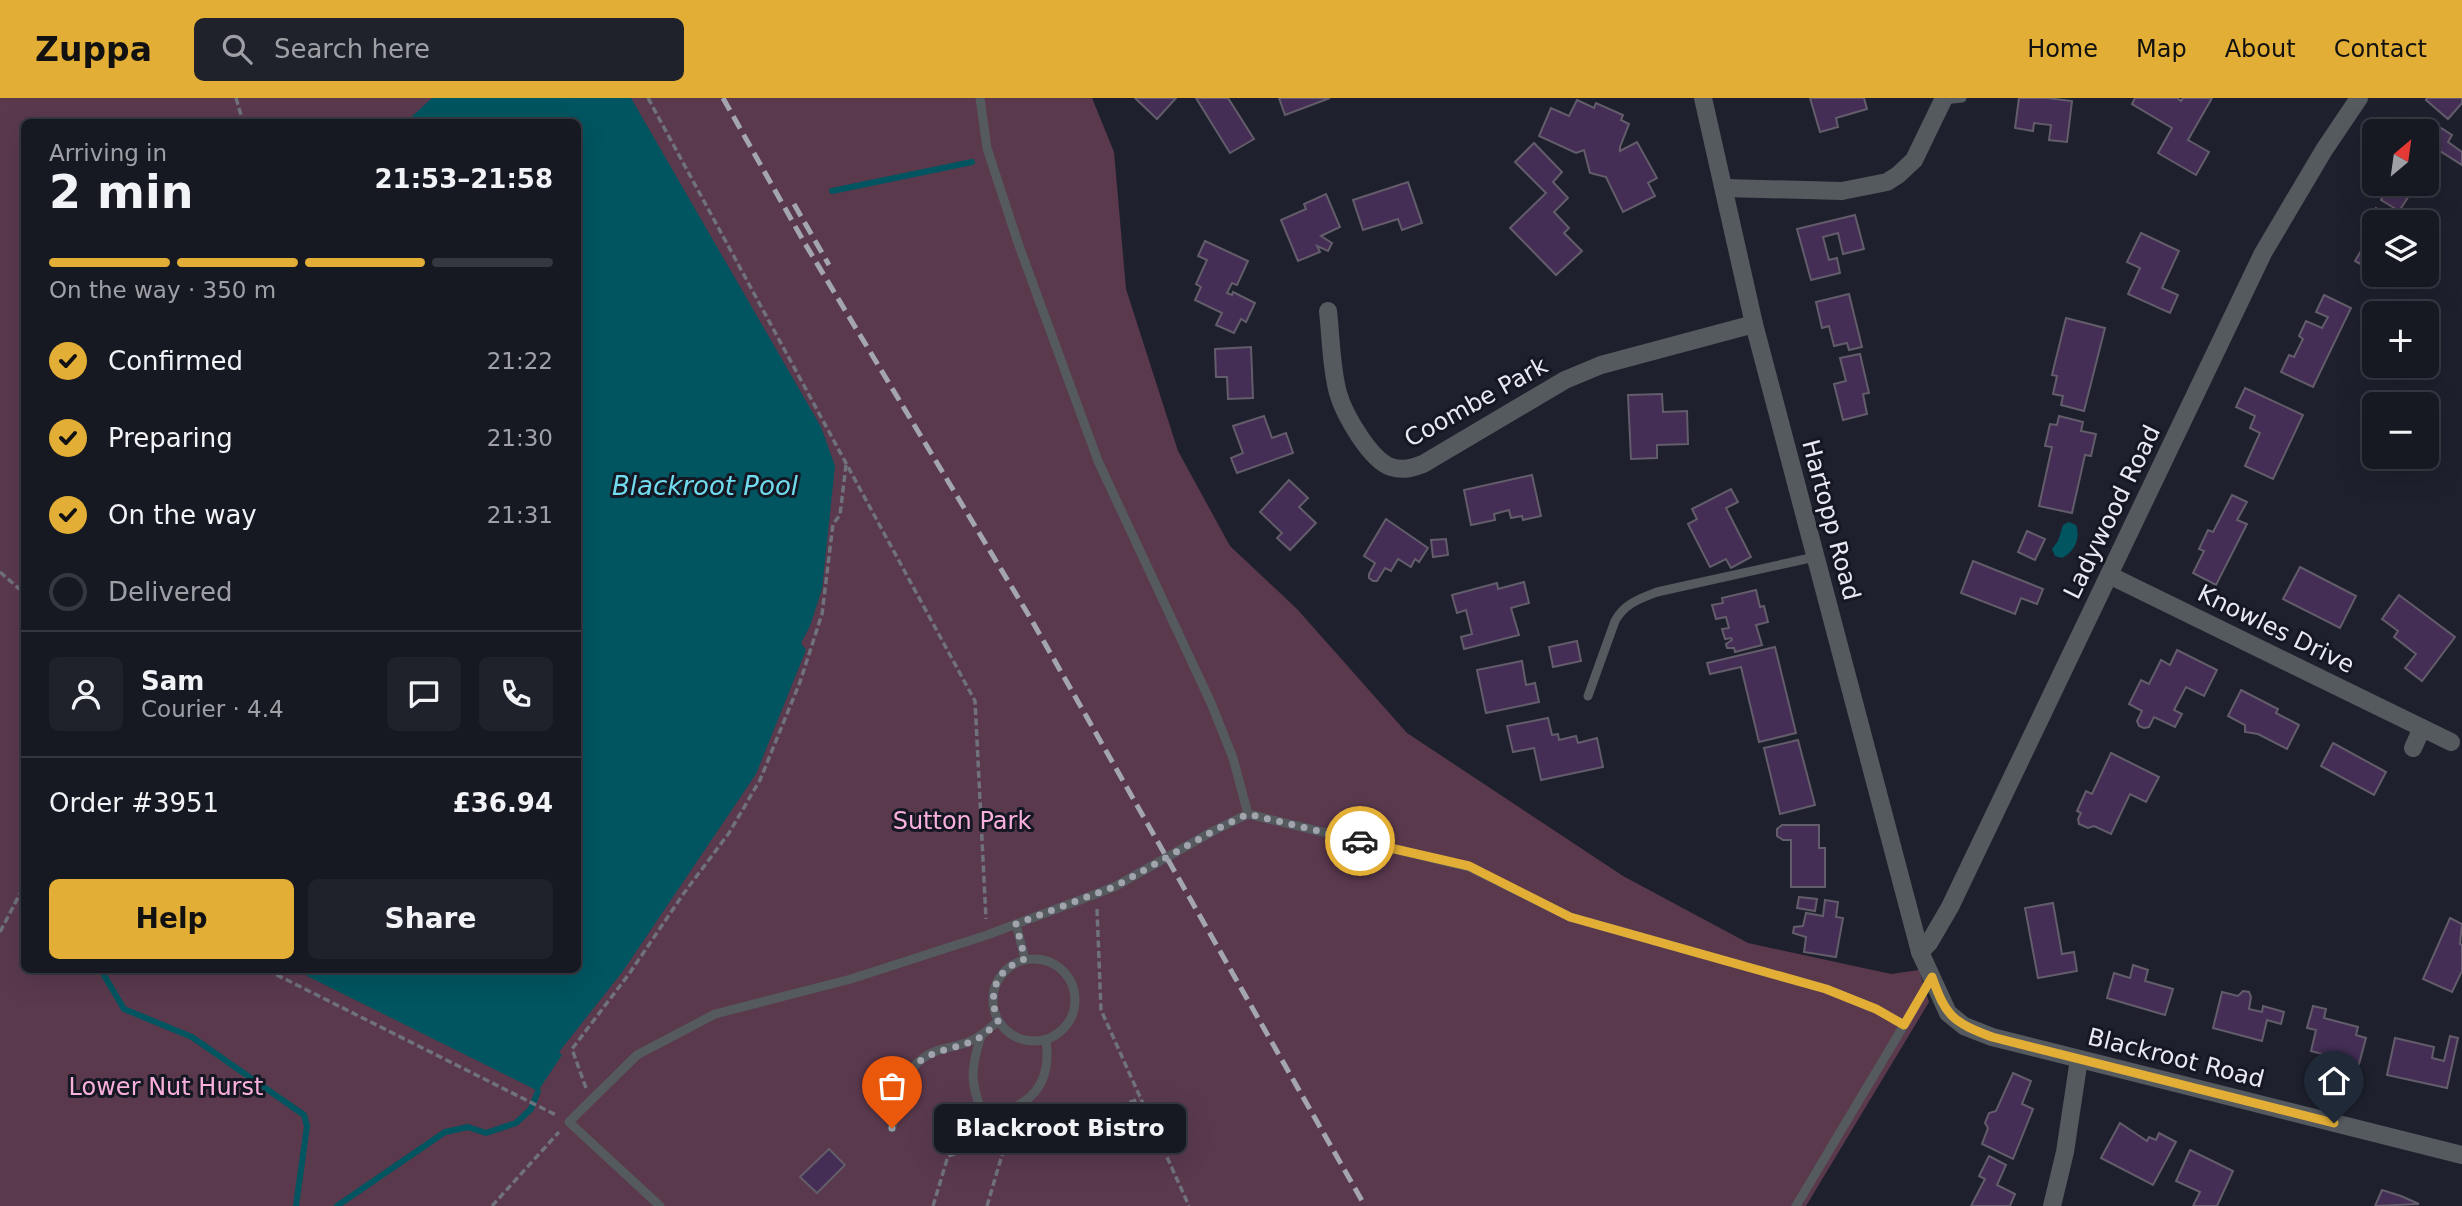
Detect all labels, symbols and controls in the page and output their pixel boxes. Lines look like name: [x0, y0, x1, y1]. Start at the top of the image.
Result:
search box: [194, 18, 684, 81]
text: Zuppa: [35, 30, 152, 69]
icon: search: [218, 30, 256, 68]
text: Search here: [274, 34, 430, 64]
text: Home: [2027, 35, 2098, 63]
text: Map: [2136, 35, 2187, 63]
text: About: [2225, 35, 2296, 63]
text: Contact: [2334, 35, 2427, 63]
north arrow: [2362, 119, 2440, 196]
map controls: [2362, 119, 2439, 469]
text: Arriving in: [49, 140, 167, 166]
text: 21:53–21:58: [374, 164, 553, 194]
text: 2 min: [49, 165, 193, 219]
button: layers: [2362, 210, 2439, 287]
text: On the way · 350 m: [49, 277, 276, 303]
button: +: [2362, 301, 2439, 378]
icon: check: [49, 342, 87, 380]
text: Confirmed: [108, 346, 243, 376]
text: 21:22: [487, 348, 553, 374]
street label: Coombe Park: [1400, 351, 1552, 453]
button: −: [2362, 392, 2439, 469]
icon: check: [49, 419, 87, 457]
street label: Ladywood Road: [2058, 421, 2166, 603]
text: Preparing: [108, 423, 233, 453]
text: 21:30: [487, 425, 553, 451]
street label: Hartopp Road: [1796, 437, 1866, 603]
water label: Blackroot Pool: [612, 471, 799, 501]
icon: check: [49, 496, 87, 534]
text: On the way: [108, 500, 257, 530]
text: 21:31: [487, 502, 553, 528]
text: Delivered: [108, 577, 232, 607]
street label: Knowles Drive: [2193, 579, 2359, 679]
button: person: [49, 657, 123, 731]
button: chat: [387, 657, 461, 731]
button: phone: [479, 657, 553, 731]
text: Sam: [141, 666, 204, 696]
text: Courier · 4.4: [141, 696, 284, 722]
text: Order #3951: [49, 788, 219, 818]
text: £36.94: [453, 788, 553, 818]
courier: [1325, 806, 1395, 876]
park label: Sutton Park: [893, 807, 1031, 835]
icon: car: [1341, 822, 1379, 860]
button: Help: [49, 879, 294, 959]
button: Share: [308, 879, 553, 959]
street label: Blackroot Road: [2085, 1023, 2267, 1093]
pin: [2304, 1051, 2364, 1123]
pin: [862, 1056, 922, 1128]
icon: home: [2315, 1062, 2353, 1100]
icon: bag: [873, 1067, 911, 1105]
park label: Lower Nut Hurst: [69, 1073, 263, 1101]
callout: Blackroot Bistro: [934, 1104, 1186, 1152]
text: Blackroot Bistro: [955, 1115, 1165, 1141]

